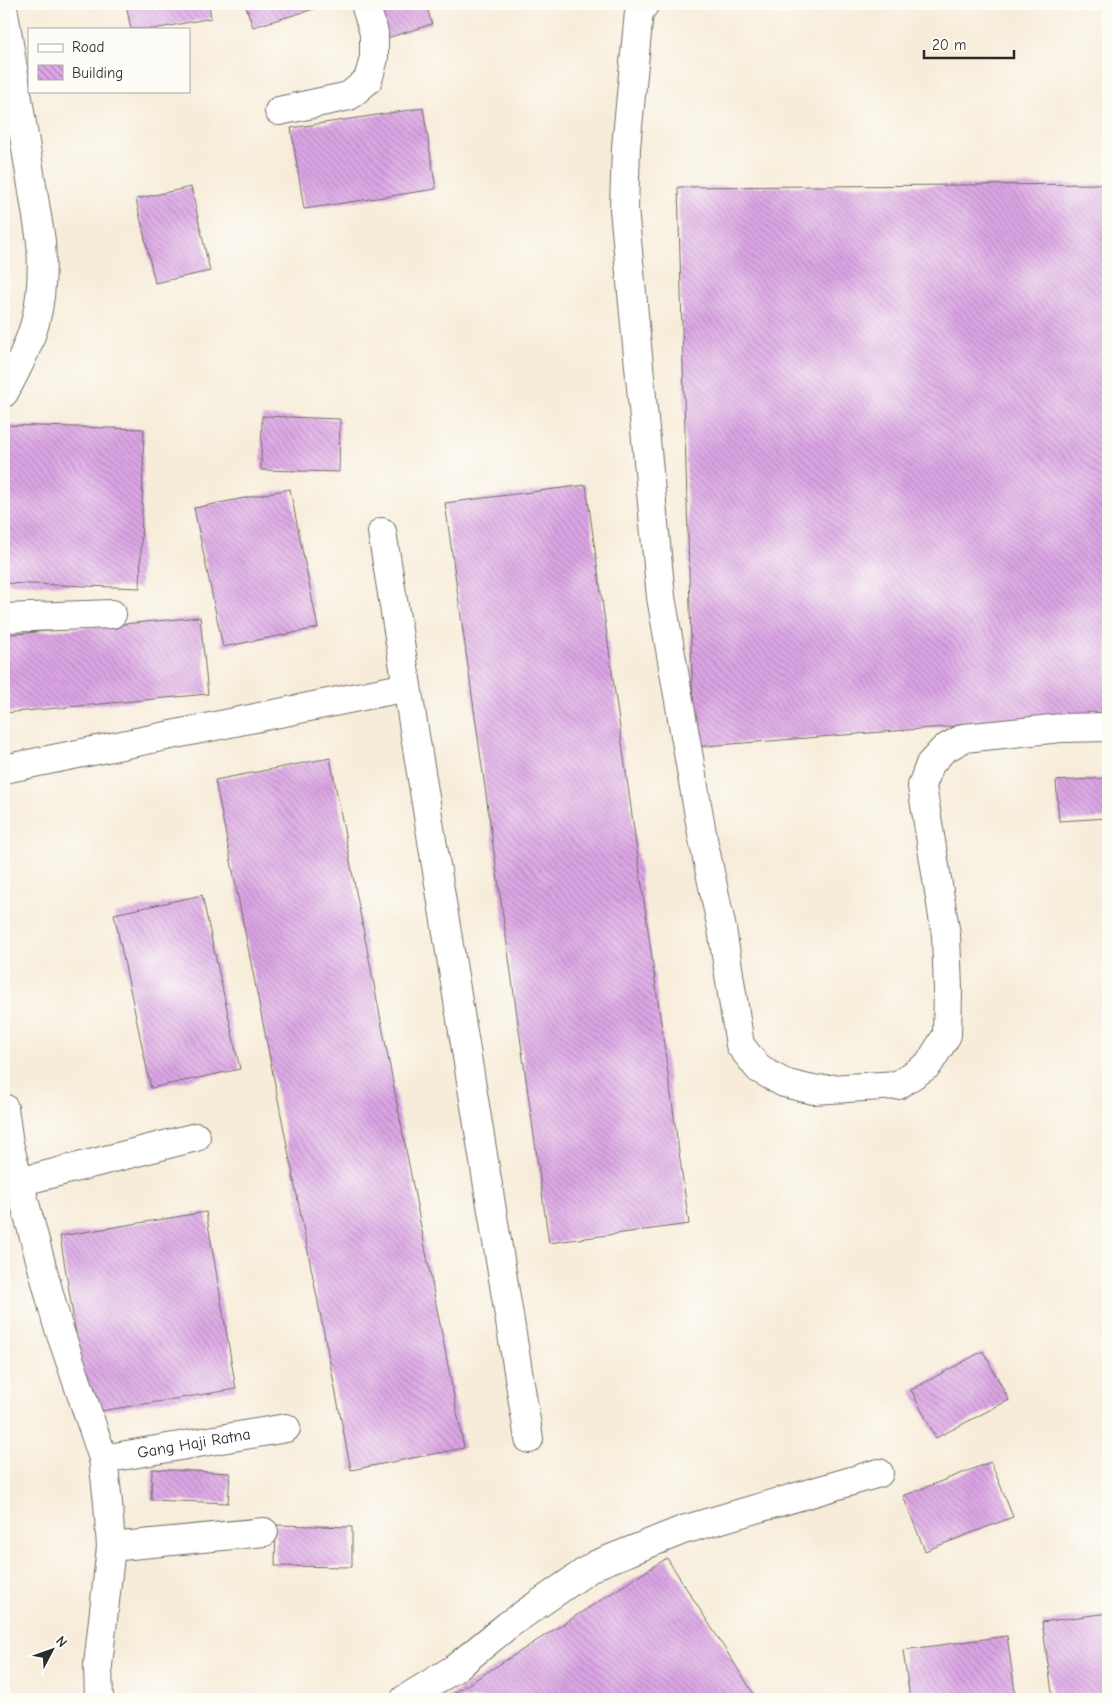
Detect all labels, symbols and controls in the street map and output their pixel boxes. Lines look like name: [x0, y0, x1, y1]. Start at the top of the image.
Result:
legend: [28, 28, 190, 92]
scale bar: [924, 28, 1014, 60]
text: 20 m: [932, 36, 966, 54]
text: Road: [72, 38, 104, 56]
text: Building: [72, 64, 123, 82]
street label: Gang Haji Ratna: [136, 1425, 252, 1462]
north arrow: [28, 1626, 78, 1676]
text: N: [52, 1633, 71, 1651]

